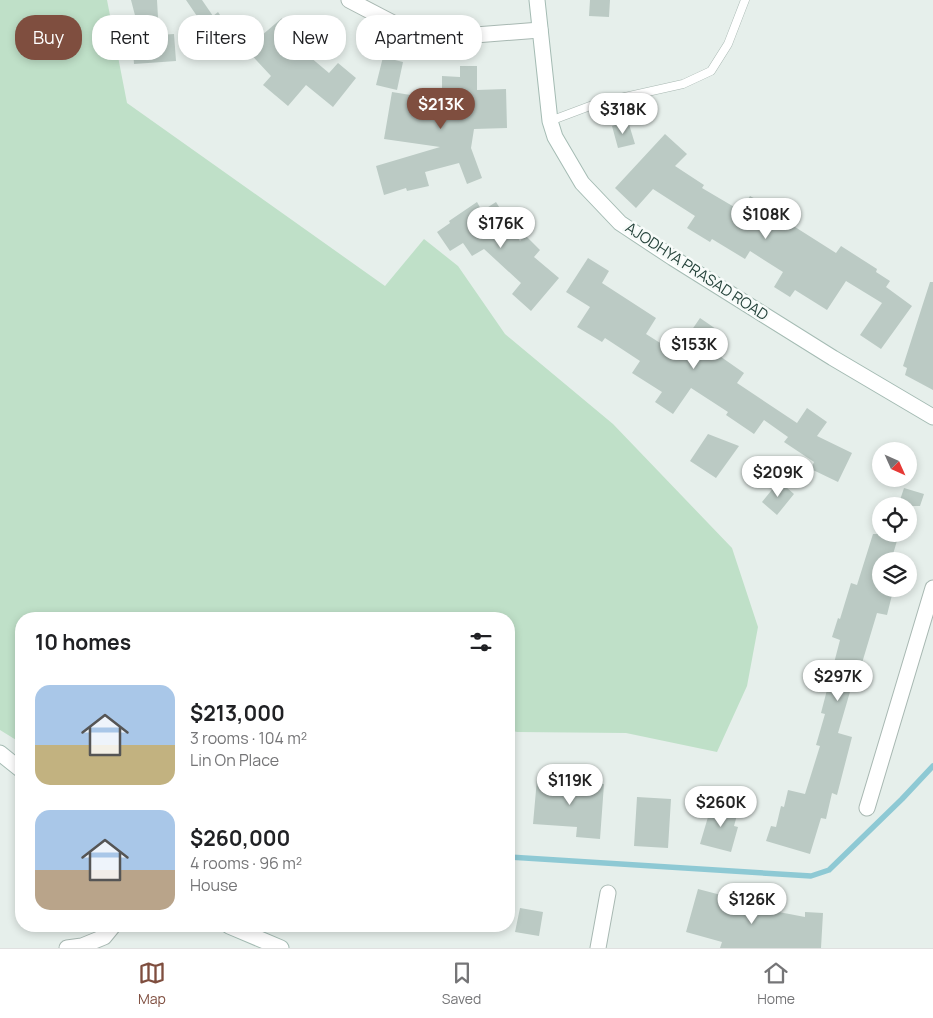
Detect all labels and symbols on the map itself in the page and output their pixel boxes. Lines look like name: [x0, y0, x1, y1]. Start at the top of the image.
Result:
pin: $213K: [406, 88, 476, 130]
pin: $318K: [588, 92, 658, 135]
pin: $108K: [731, 198, 801, 240]
pin: $176K: [466, 206, 536, 249]
street label: AJODHYA PRASAD ROAD: [621, 217, 773, 325]
pin: $153K: [659, 328, 729, 370]
north arrow: [872, 442, 918, 488]
pin: $209K: [743, 456, 813, 498]
pin: $297K: [803, 660, 873, 702]
pin: $119K: [535, 764, 605, 806]
pin: $260K: [686, 786, 756, 828]
pin: $126K: [717, 882, 787, 925]

